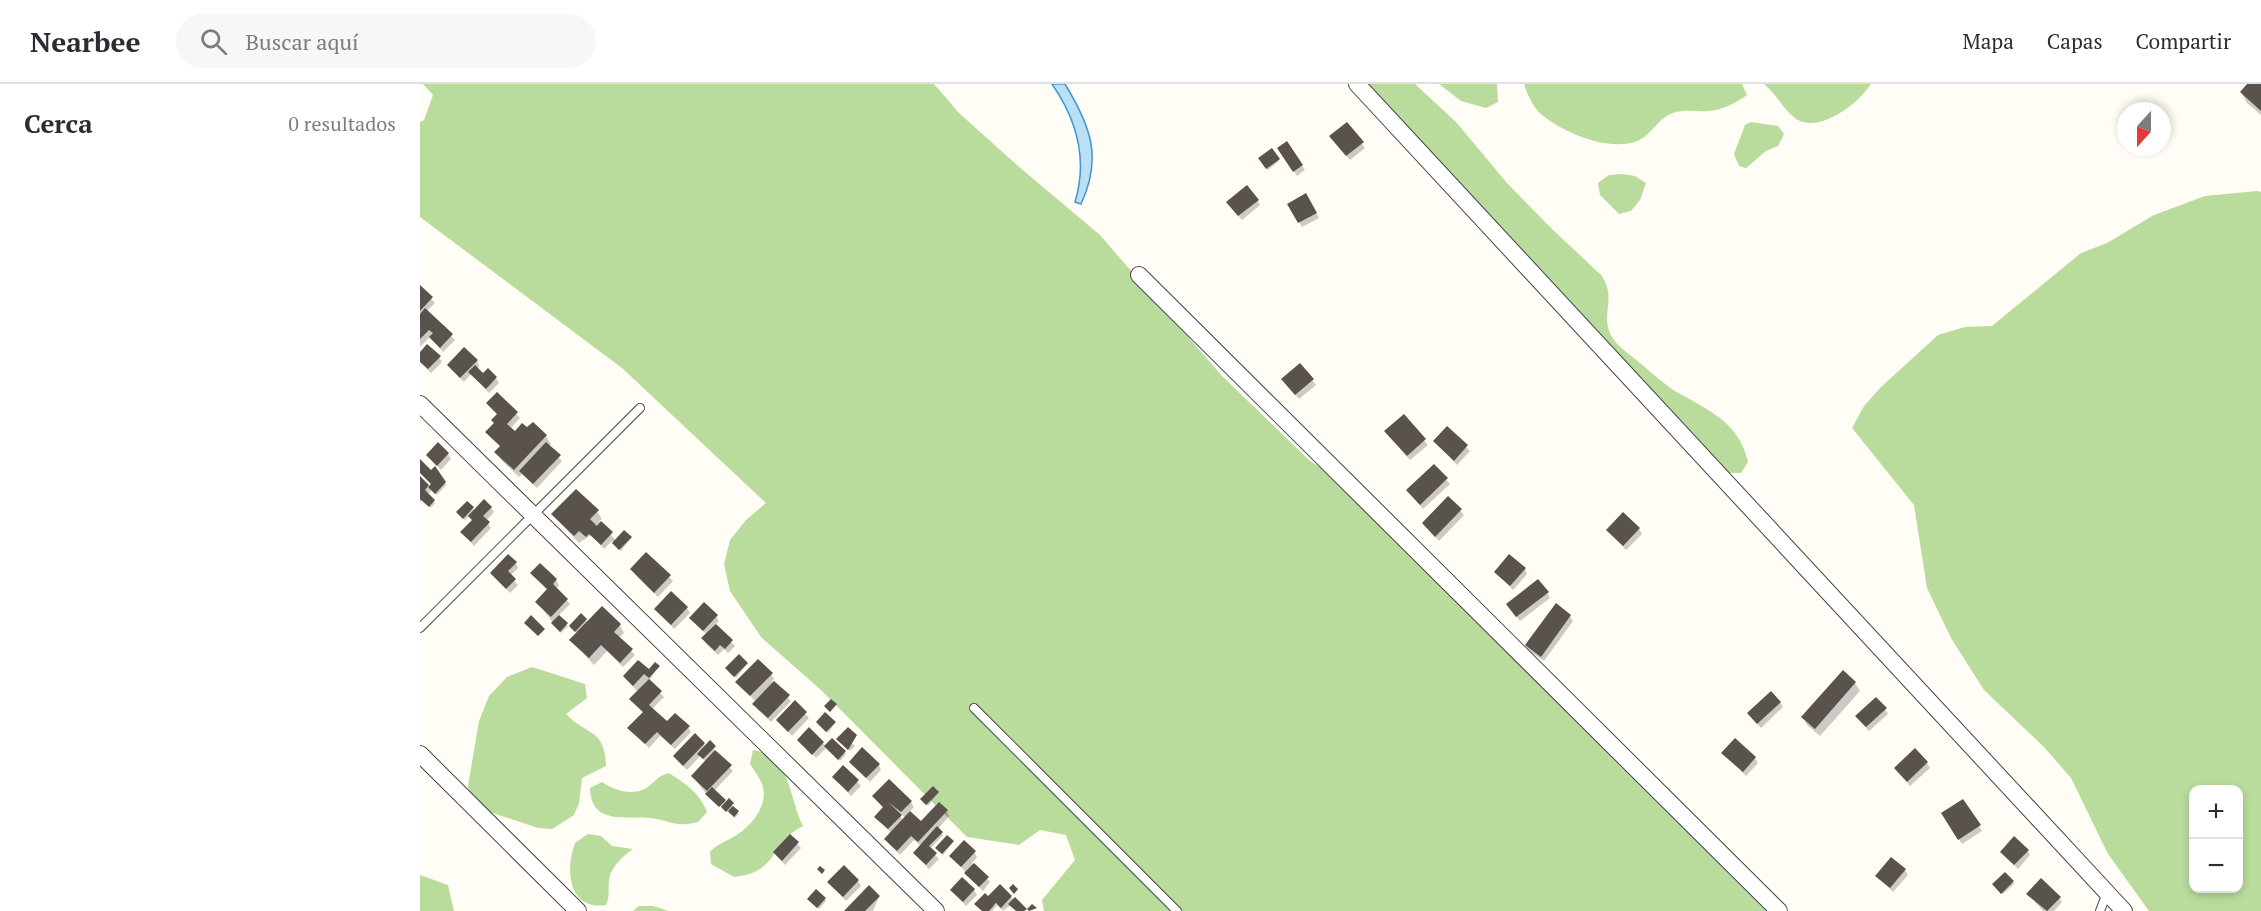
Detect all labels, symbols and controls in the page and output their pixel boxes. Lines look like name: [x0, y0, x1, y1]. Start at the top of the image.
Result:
search box: [176, 14, 596, 68]
text: Nearbee: [30, 23, 140, 60]
icon: search: [197, 25, 230, 58]
text: Buscar aquí: [245, 27, 359, 56]
text: Mapa: [1962, 27, 2014, 55]
text: Capas: [2047, 27, 2103, 55]
text: Compartir: [2136, 27, 2231, 55]
north arrow: [2117, 102, 2171, 156]
text: Cerca: [24, 106, 93, 140]
text: 0 resultados: [288, 110, 396, 137]
map controls: [2189, 785, 2243, 893]
button: +: [2189, 785, 2243, 839]
button: −: [2189, 839, 2243, 893]

